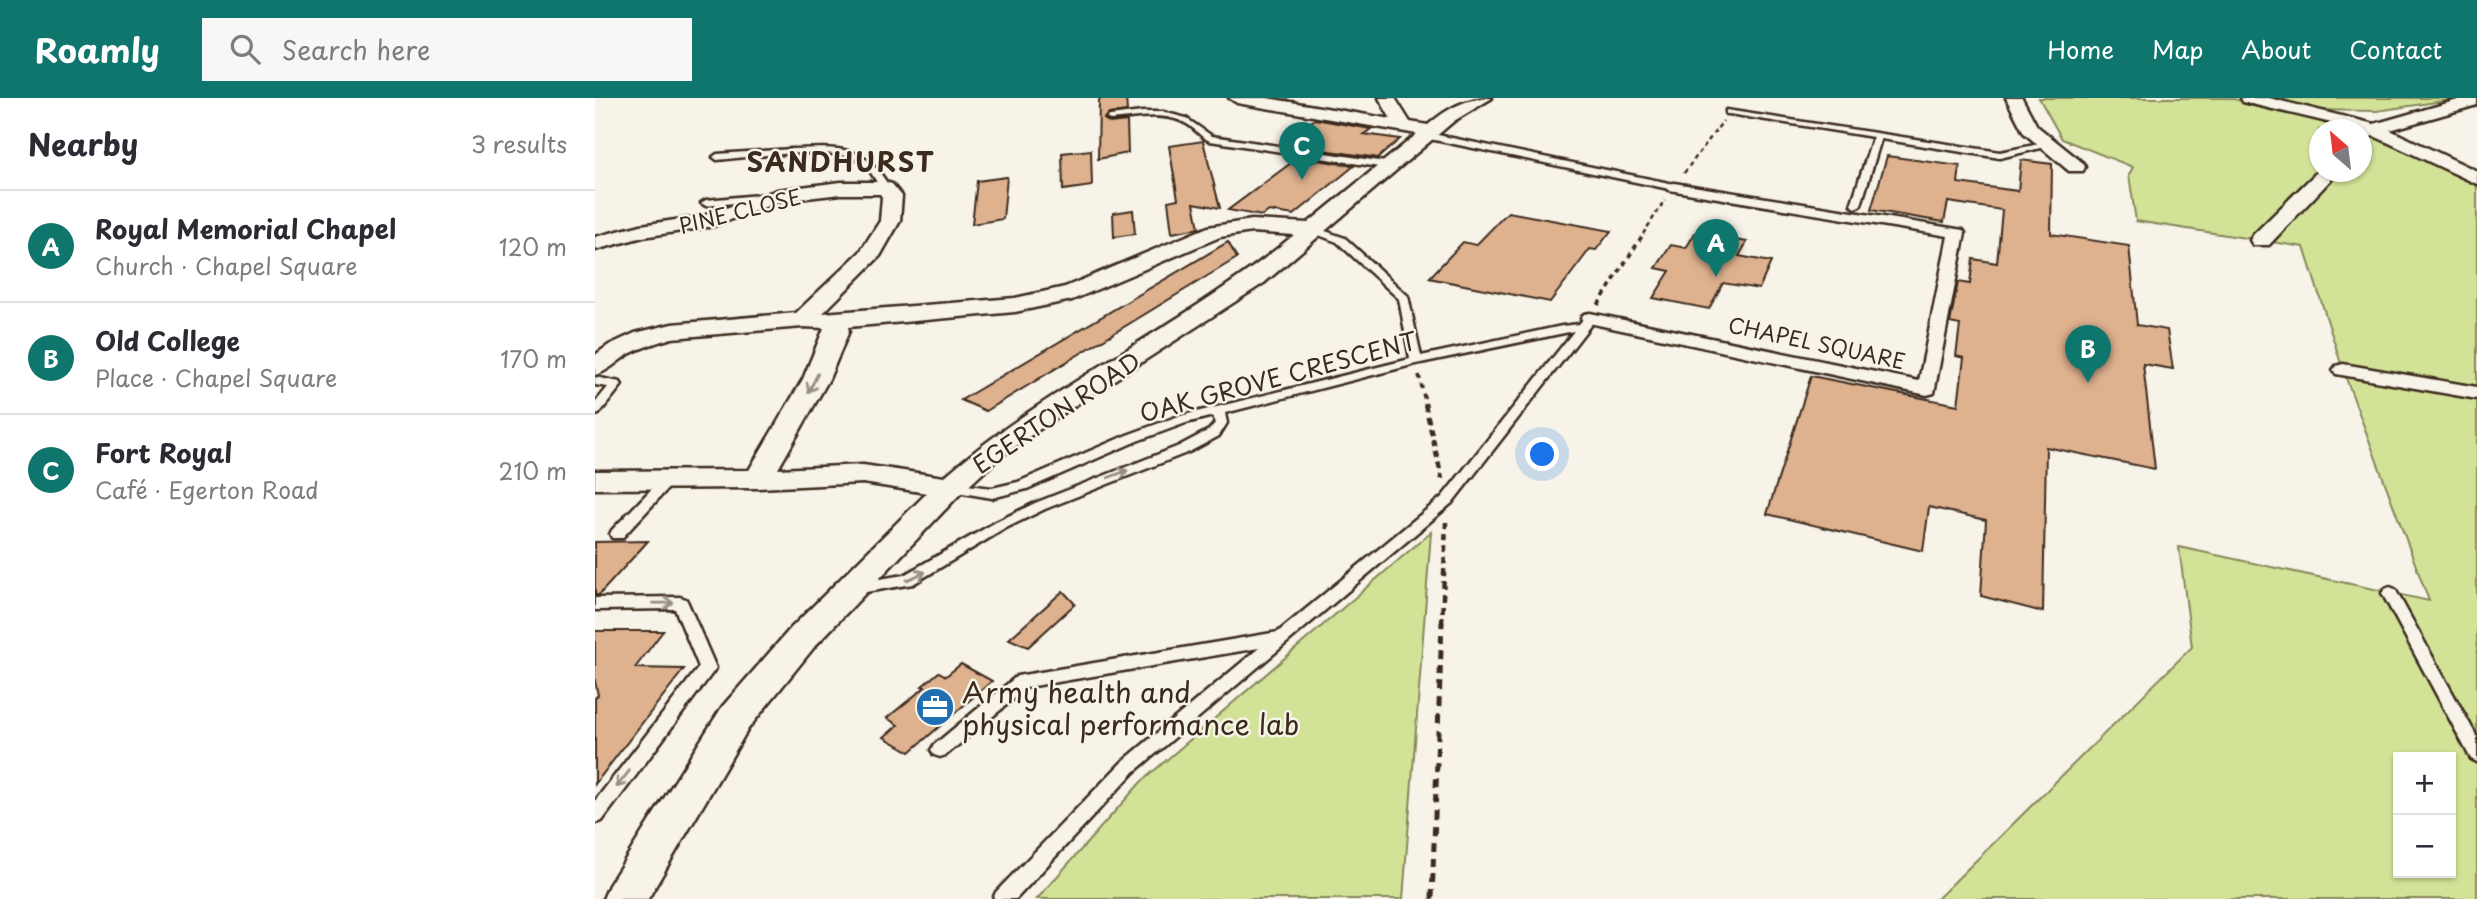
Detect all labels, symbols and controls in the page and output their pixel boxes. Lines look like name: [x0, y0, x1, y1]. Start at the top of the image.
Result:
search box: [202, 18, 692, 81]
text: Roamly: [35, 24, 160, 74]
icon: search: [226, 30, 264, 68]
text: Search here: [282, 30, 430, 69]
text: Home: [2047, 31, 2114, 67]
text: Map: [2152, 31, 2203, 67]
text: About: [2241, 31, 2311, 67]
text: Contact: [2349, 31, 2442, 67]
north arrow: [2309, 119, 2372, 182]
text: Nearby: [28, 121, 138, 166]
pin: C: [1279, 122, 1325, 180]
text: 3 results: [471, 126, 567, 161]
district label: SANDHURST: [747, 142, 935, 181]
street label: PINE CLOSE: [675, 179, 805, 241]
text: Royal Memorial Chapel: [95, 209, 396, 248]
pin: A: [1693, 219, 1739, 277]
text: A: [42, 229, 60, 264]
text: 120 m: [499, 229, 567, 264]
text: Church · Chapel Square: [95, 248, 358, 283]
street label: CHAPEL SQUARE: [1725, 308, 1909, 376]
text: Old College: [95, 321, 240, 360]
street label: OAK GROVE CRESCENT: [1135, 321, 1421, 430]
pin: B: [2065, 325, 2111, 383]
text: B: [43, 341, 59, 376]
text: 170 m: [500, 341, 567, 376]
street label: EGERTON ROAD: [965, 342, 1147, 482]
text: Place · Chapel Square: [95, 360, 337, 395]
one-way arrow: [806, 372, 820, 393]
text: Fort Royal: [95, 433, 232, 472]
your location: [1525, 437, 1559, 471]
text: C: [42, 453, 60, 488]
text: 210 m: [499, 453, 567, 488]
one-way arrow: [1107, 466, 1129, 479]
text: Café · Egerton Road: [95, 472, 319, 507]
one-way arrow: [905, 569, 926, 582]
one-way arrow: [651, 596, 674, 610]
place label: Army health and physical performance lab: [962, 670, 1299, 745]
office icon: Army health and physical performance lab: [914, 686, 956, 728]
map controls: [2393, 752, 2456, 878]
button: +: [2393, 752, 2456, 815]
one-way arrow: [615, 769, 630, 787]
button: −: [2393, 815, 2456, 878]

